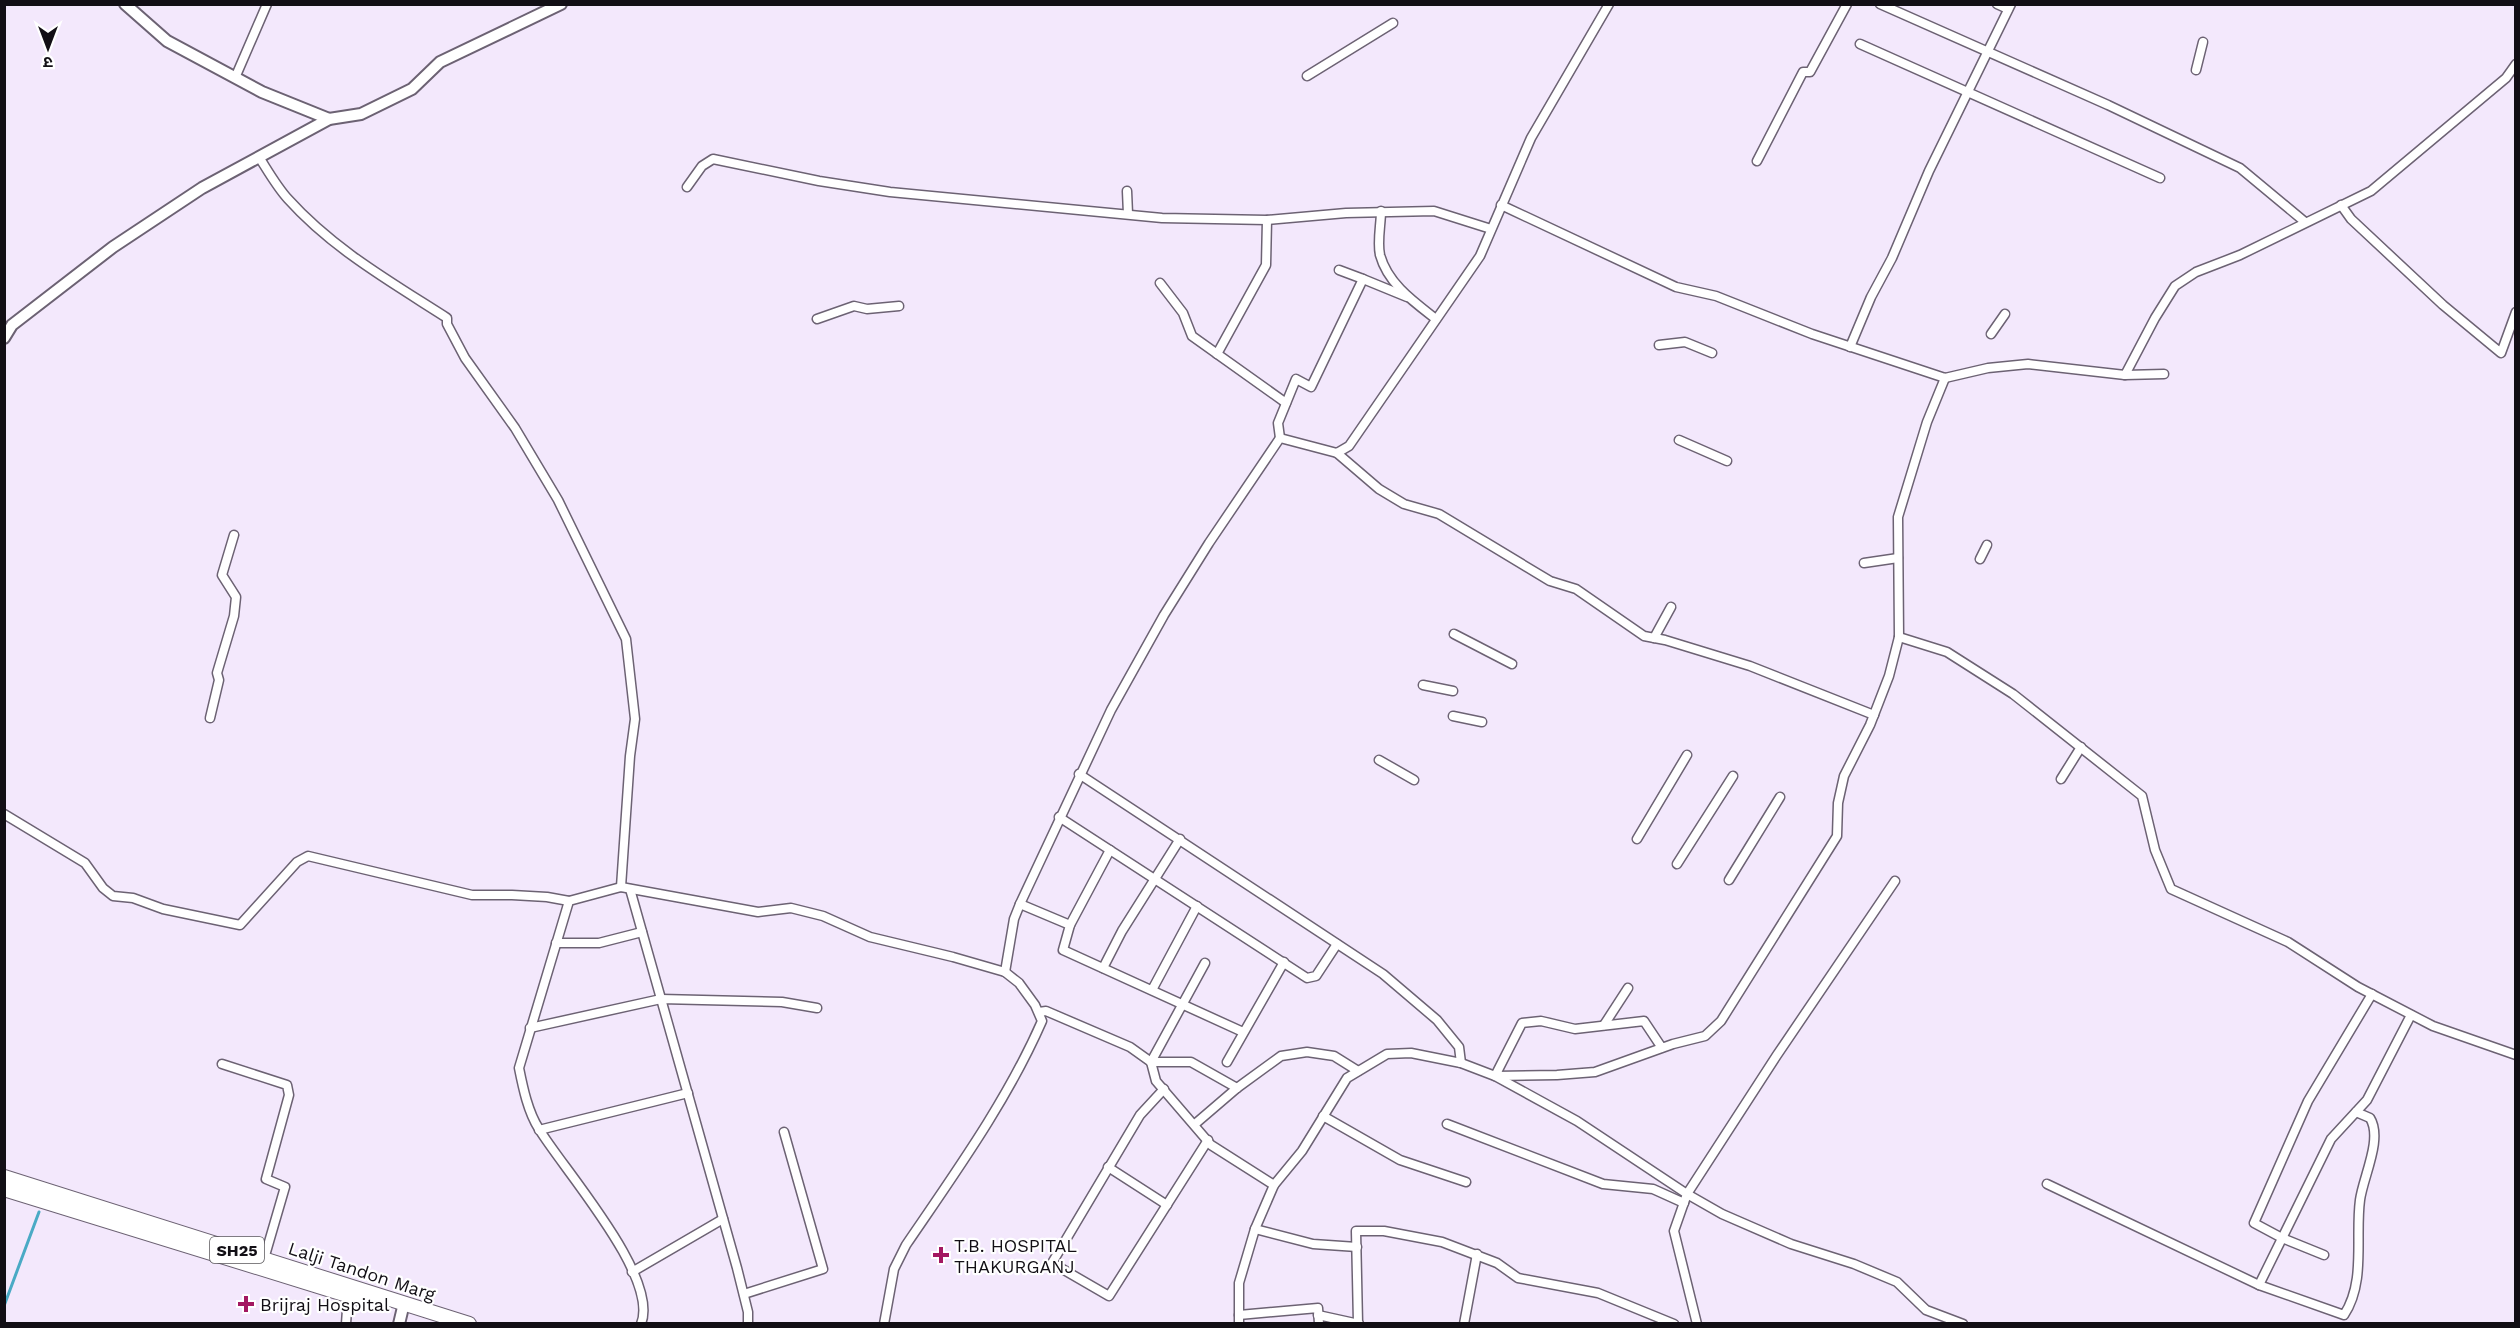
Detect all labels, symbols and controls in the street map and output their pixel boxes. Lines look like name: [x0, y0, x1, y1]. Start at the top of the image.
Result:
north arrow: [18, 18, 78, 78]
text: उ: [43, 53, 53, 72]
place label: T.B. HOSPITAL THAKURGANJ: [954, 1235, 1077, 1277]
road number: SH25: [210, 1237, 264, 1263]
street label: Lalji Tandon Marg: [286, 1237, 439, 1305]
marker: T.B. HOSPITAL THAKURGANJ: [932, 1246, 950, 1264]
place label: Brijraj Hospital: [260, 1294, 390, 1315]
marker: Brijraj Hospital: [237, 1295, 255, 1313]

